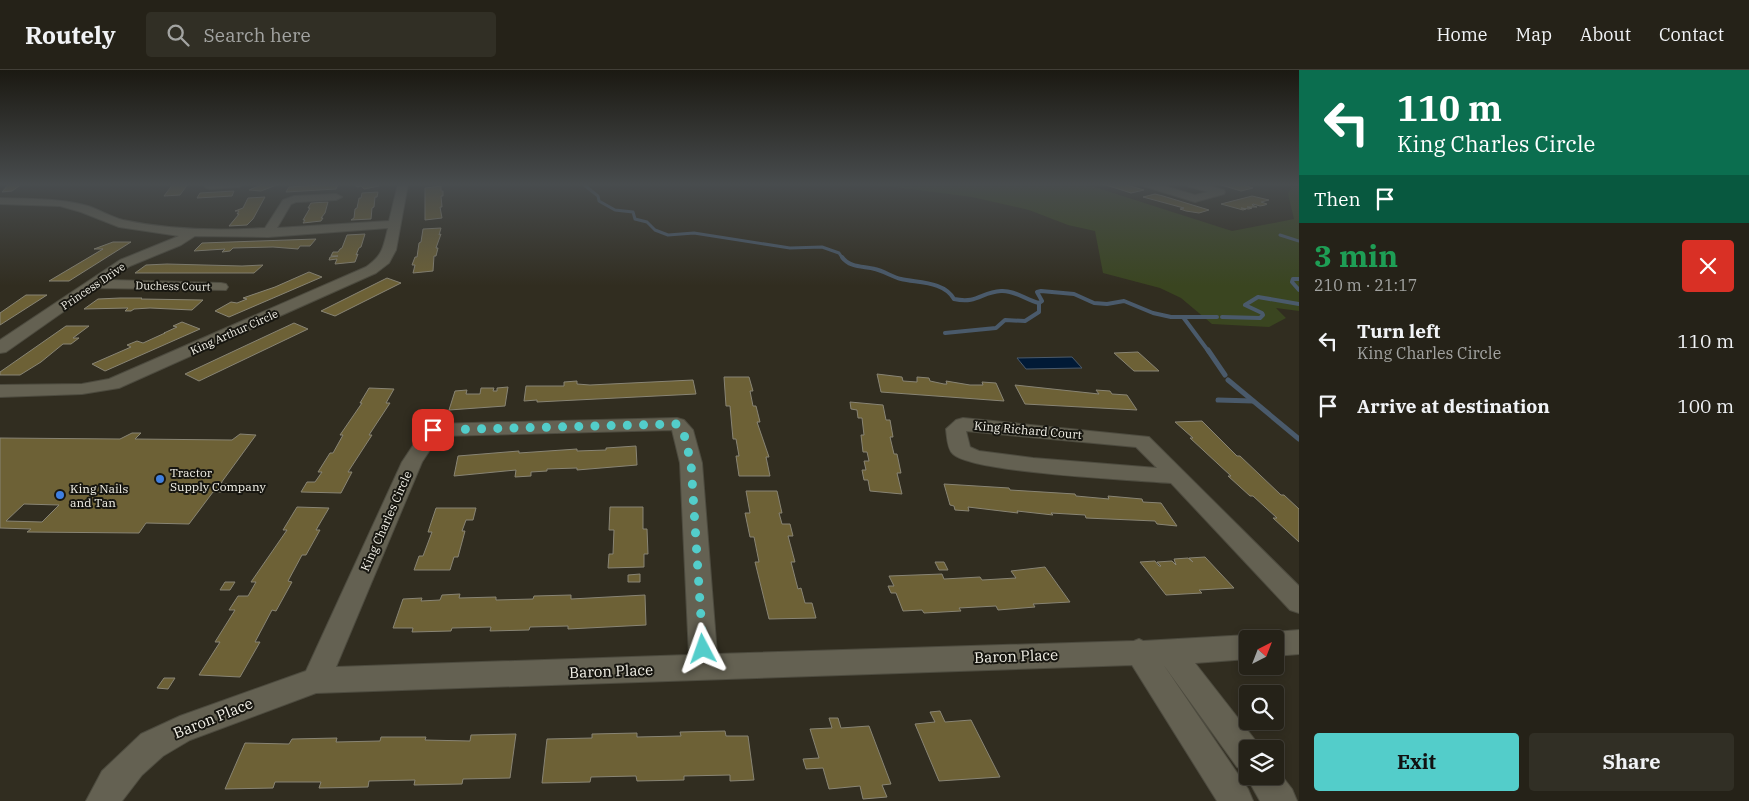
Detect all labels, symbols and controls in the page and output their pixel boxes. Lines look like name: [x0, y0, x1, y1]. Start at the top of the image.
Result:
search box: [146, 12, 496, 57]
text: Routely: [25, 19, 116, 51]
icon: search: [164, 21, 192, 49]
text: Search here: [204, 23, 311, 47]
text: Home: [1436, 23, 1488, 46]
text: Map: [1516, 23, 1552, 46]
text: About: [1580, 23, 1631, 46]
text: Contact: [1659, 23, 1724, 46]
text: 110 m: [1397, 85, 1502, 131]
icon: left: [1314, 90, 1379, 155]
text: King Charles Circle: [1397, 129, 1595, 158]
icon: arrive: [1371, 185, 1399, 213]
text: Then: [1314, 187, 1361, 211]
text: 3 min: [1314, 236, 1398, 275]
button: close: [1682, 240, 1734, 292]
street label: Princess Drive: [58, 259, 128, 313]
text: 210 m · 21:17: [1314, 275, 1417, 295]
street label: Duchess Court: [135, 278, 211, 294]
street label: King Arthur Circle: [188, 306, 280, 358]
text: Turn left: [1357, 319, 1440, 343]
icon: left: [1314, 327, 1342, 355]
text: 110 m: [1677, 329, 1734, 353]
text: King Charles Circle: [1357, 343, 1501, 363]
icon: arrive: [1314, 392, 1342, 420]
text: Arrive at destination: [1357, 394, 1550, 418]
text: 100 m: [1677, 394, 1734, 418]
pin: [412, 409, 454, 451]
icon: arrive: [419, 416, 447, 444]
street label: King Richard Court: [973, 418, 1083, 442]
place label: Tractor Supply Company: [170, 465, 266, 494]
street label: King Charles Circle: [357, 469, 415, 573]
marker: Tractor Supply Company: [154, 473, 166, 485]
place label: King Nails and Tan: [70, 481, 128, 510]
marker: King Nails and Tan: [54, 489, 66, 501]
position arrow: [676, 622, 728, 674]
north arrow: [1239, 630, 1284, 675]
map controls: [1239, 630, 1284, 785]
street label: Baron Place: [974, 645, 1058, 667]
street label: Baron Place: [569, 660, 653, 682]
button: search: [1239, 685, 1284, 730]
street label: Baron Place: [170, 693, 256, 743]
button: Exit: [1314, 733, 1519, 791]
button: Share: [1529, 733, 1734, 791]
button: layers: [1239, 740, 1284, 785]

